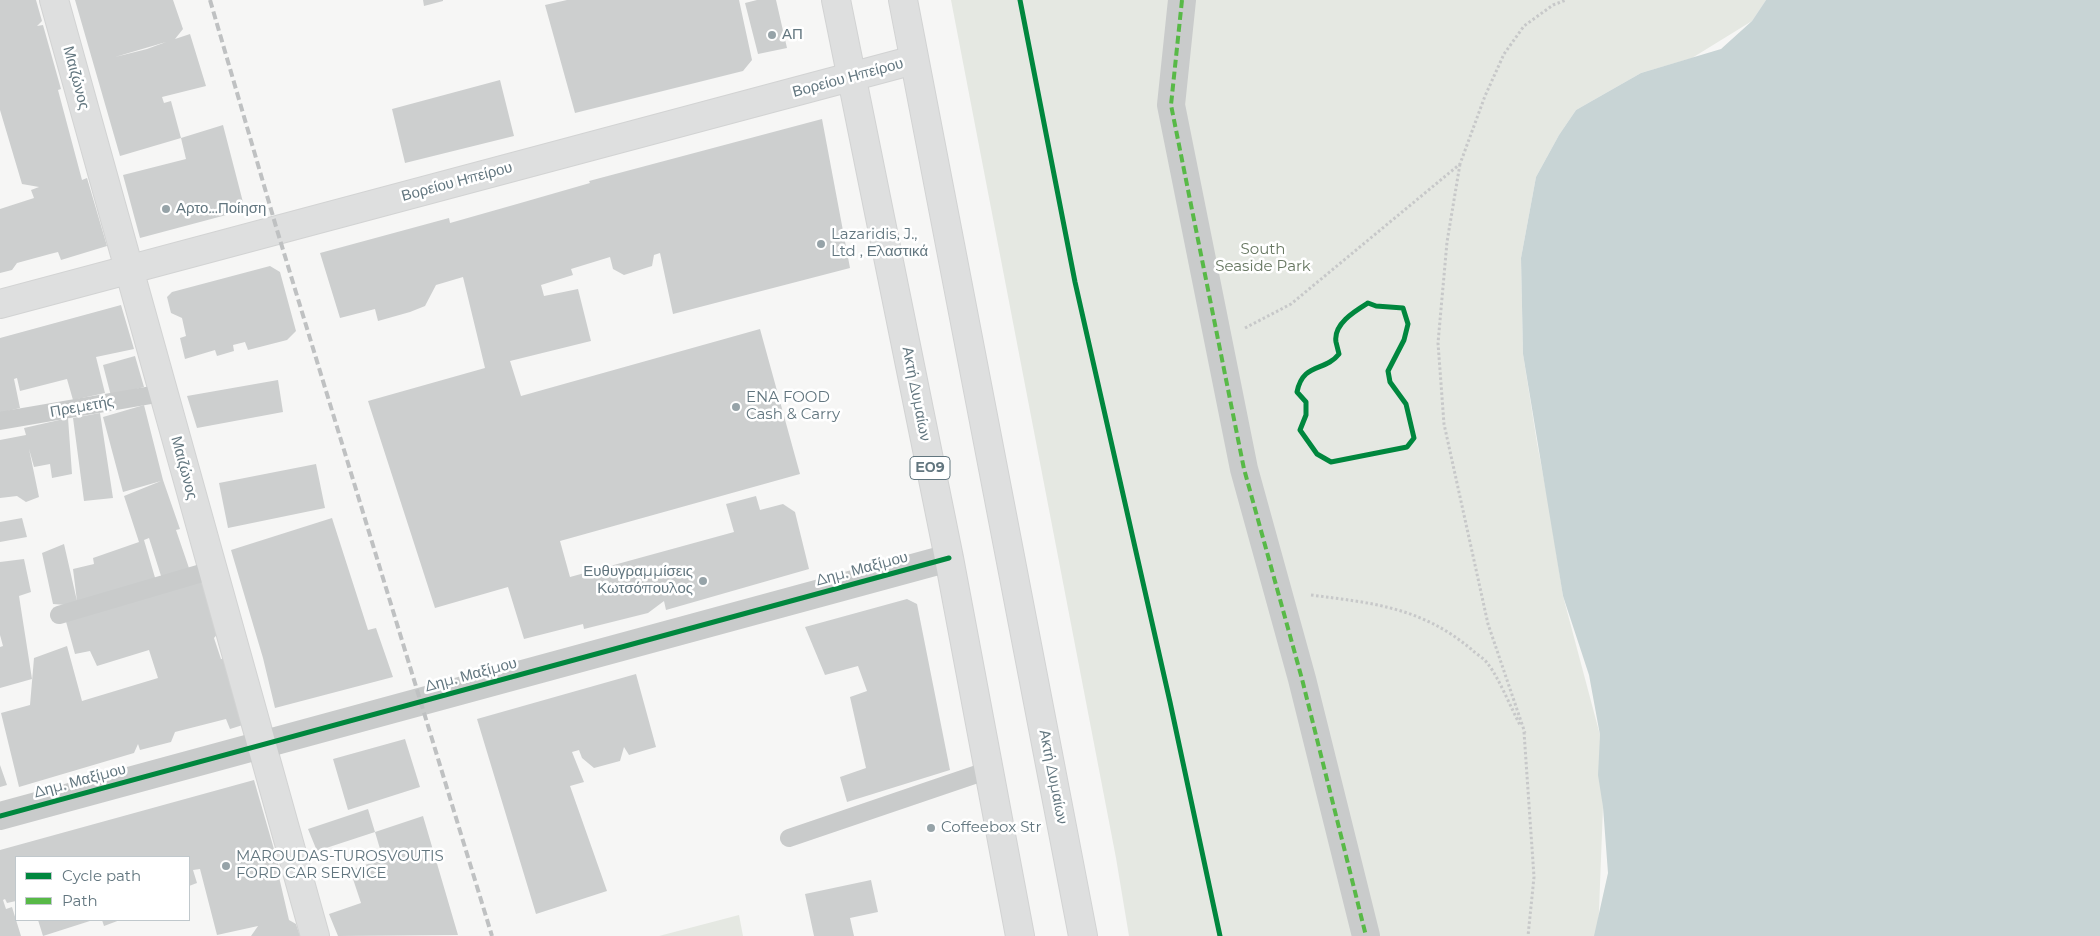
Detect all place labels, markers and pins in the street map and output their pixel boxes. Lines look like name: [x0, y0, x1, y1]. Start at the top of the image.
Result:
place label: ΑΠ: [782, 26, 803, 44]
marker: ΑΠ: [766, 29, 778, 41]
place label: Αρτο...Ποίηση: [176, 200, 266, 218]
marker: Αρτο...Ποίηση: [160, 203, 172, 215]
place label: Lazaridis, J., Ltd , Ελαστικά: [831, 226, 928, 261]
marker: Lazaridis, J., Ltd , Ελαστικά: [815, 238, 827, 250]
place label: ENA FOOD Cash & Carry: [746, 389, 840, 424]
marker: ENA FOOD Cash & Carry: [730, 401, 742, 413]
place label: Ευθυγραμμίσεις Κωτσόπουλος: [583, 563, 693, 598]
marker: Ευθυγραμμίσεις Κωτσόπουλος: [697, 575, 709, 587]
place label: Coffeebox Str: [941, 819, 1041, 837]
marker: Coffeebox Str: [925, 822, 937, 834]
place label: MAROUDAS-TUROSVOUTIS FORD CAR SERVICE: [236, 848, 444, 883]
marker: MAROUDAS-TUROSVOUTIS FORD CAR SERVICE: [220, 860, 232, 872]

